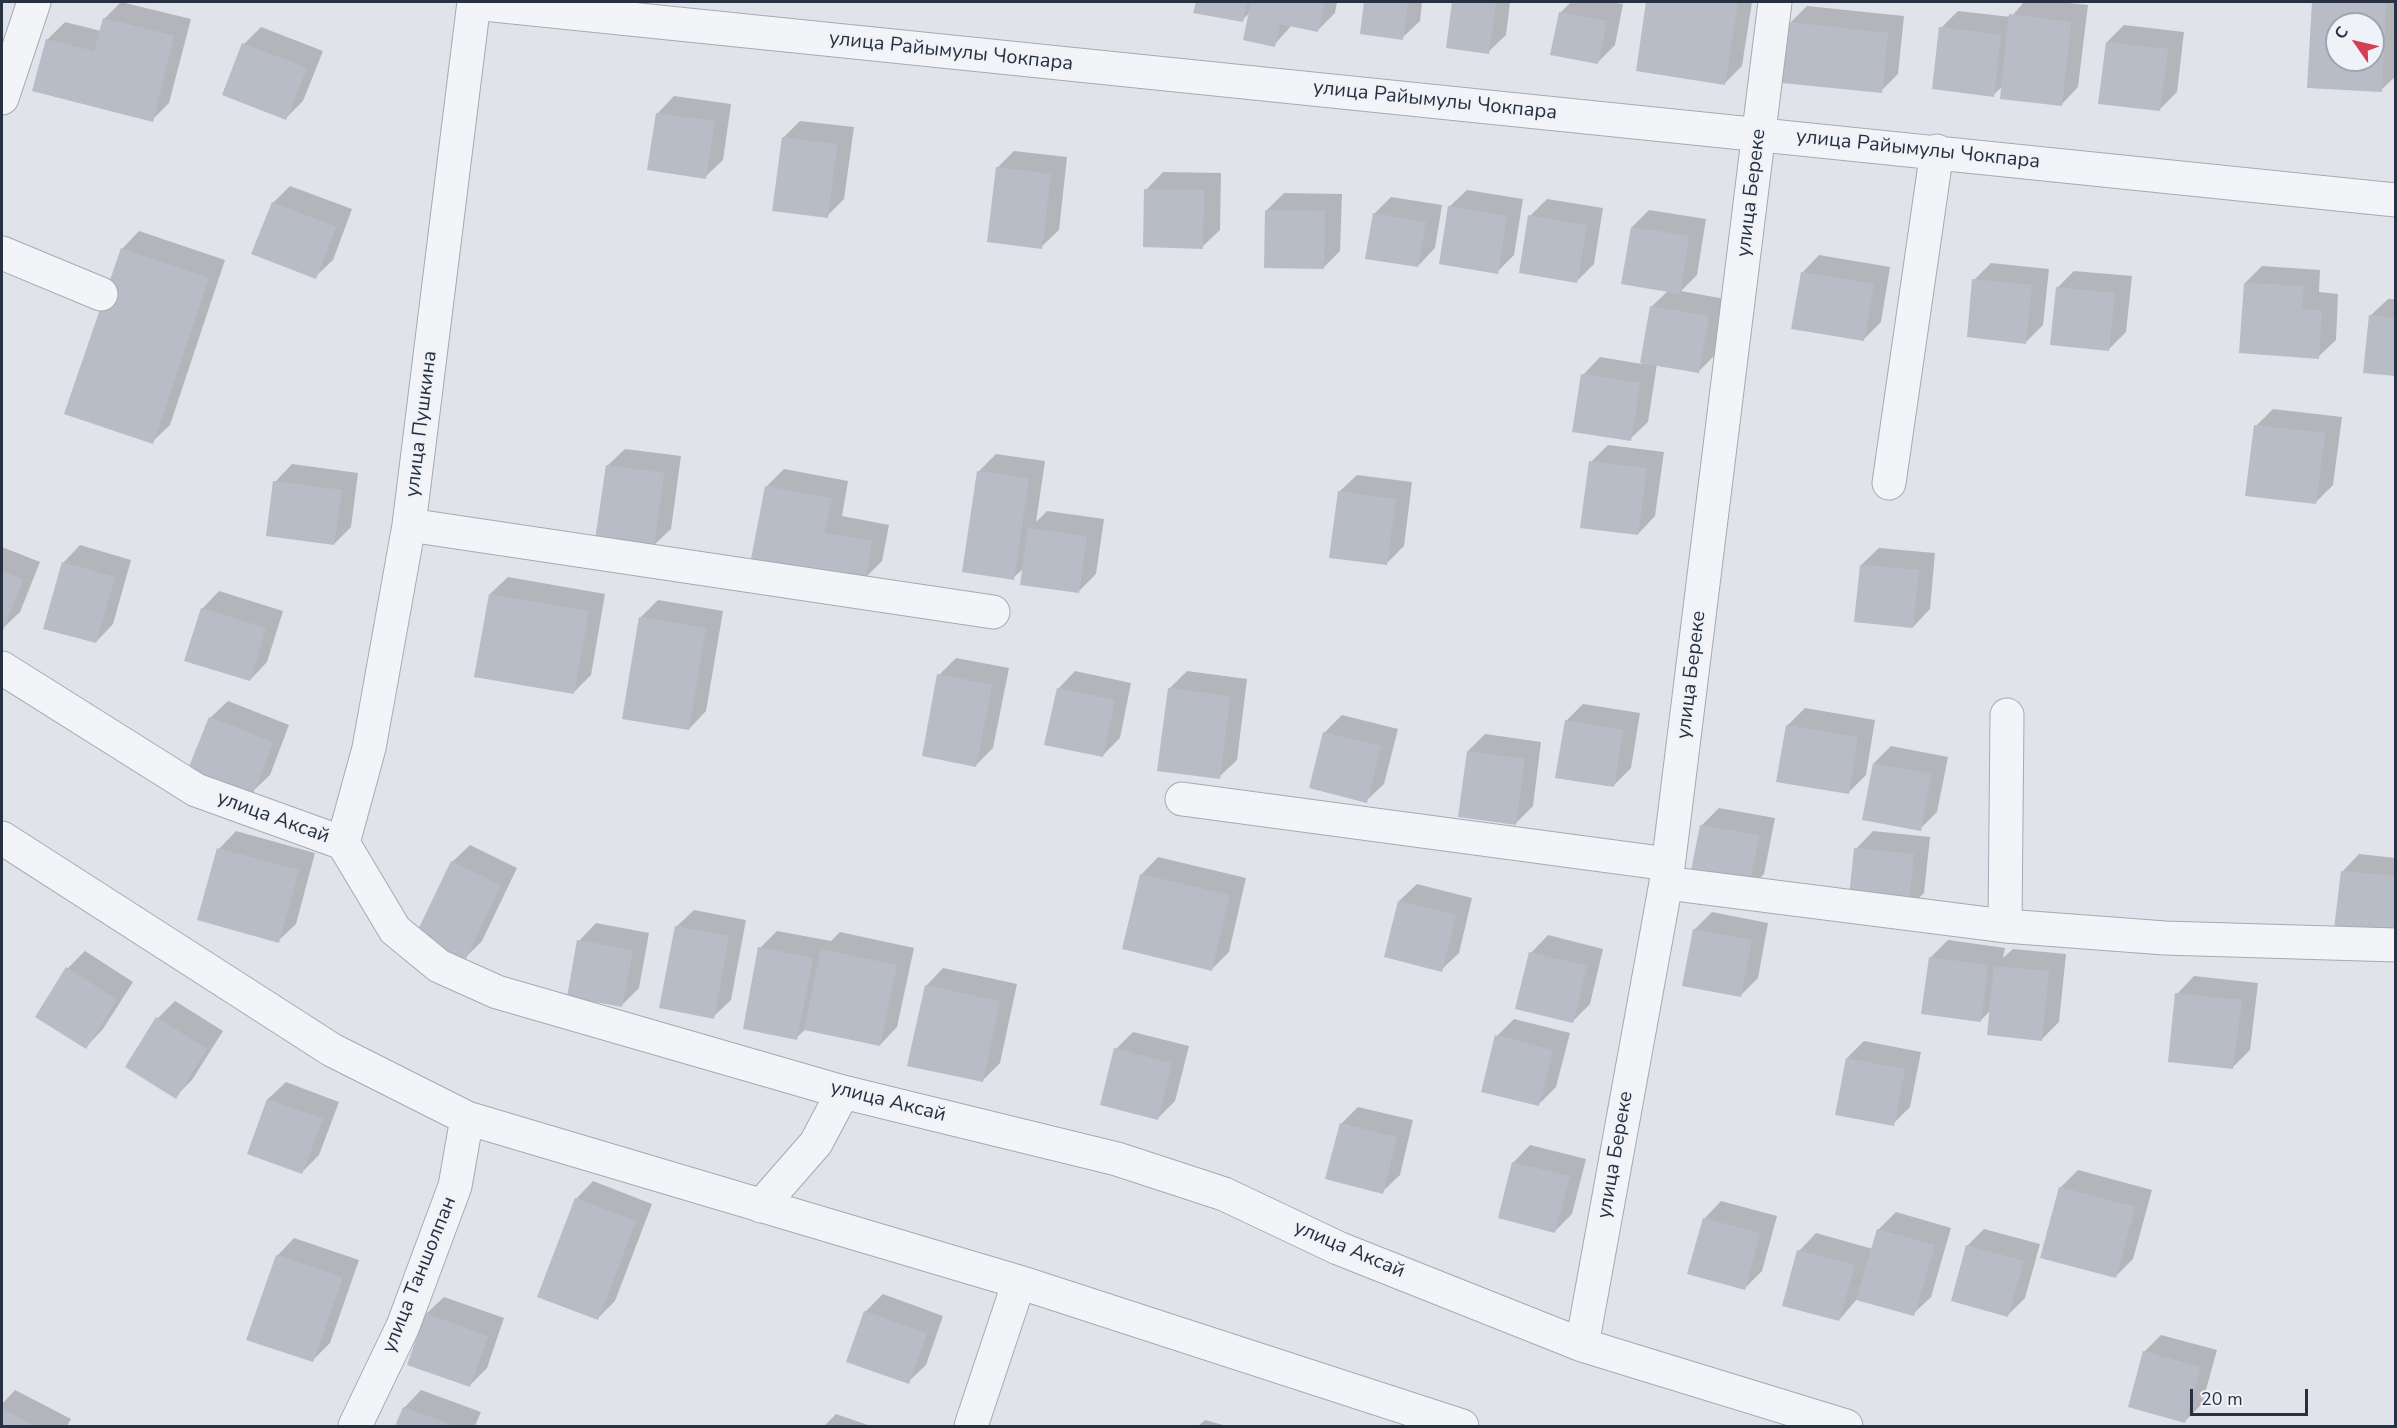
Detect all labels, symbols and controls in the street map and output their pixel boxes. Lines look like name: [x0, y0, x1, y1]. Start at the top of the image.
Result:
north arrow: [2325, 12, 2385, 72]
text: С: [2330, 22, 2354, 44]
street label: улица Райымулы Чокпара: [828, 27, 1074, 77]
street label: улица Райымулы Чокпара: [1312, 76, 1558, 126]
street label: улица Райымулы Чокпара: [1795, 125, 2041, 175]
street label: улица Береке: [1732, 128, 1772, 258]
street label: улица Пушкина: [401, 349, 443, 499]
street label: улица Береке: [1672, 610, 1712, 740]
street label: улица Аксай: [213, 787, 333, 849]
street label: улица Аксай: [828, 1076, 948, 1128]
street label: улица Береке: [1593, 1089, 1639, 1221]
street label: улица Таншолпан: [378, 1193, 462, 1357]
street label: улица Аксай: [1290, 1216, 1408, 1284]
scale bar: [2193, 1377, 2312, 1415]
text: 20 m: [2201, 1387, 2243, 1411]

